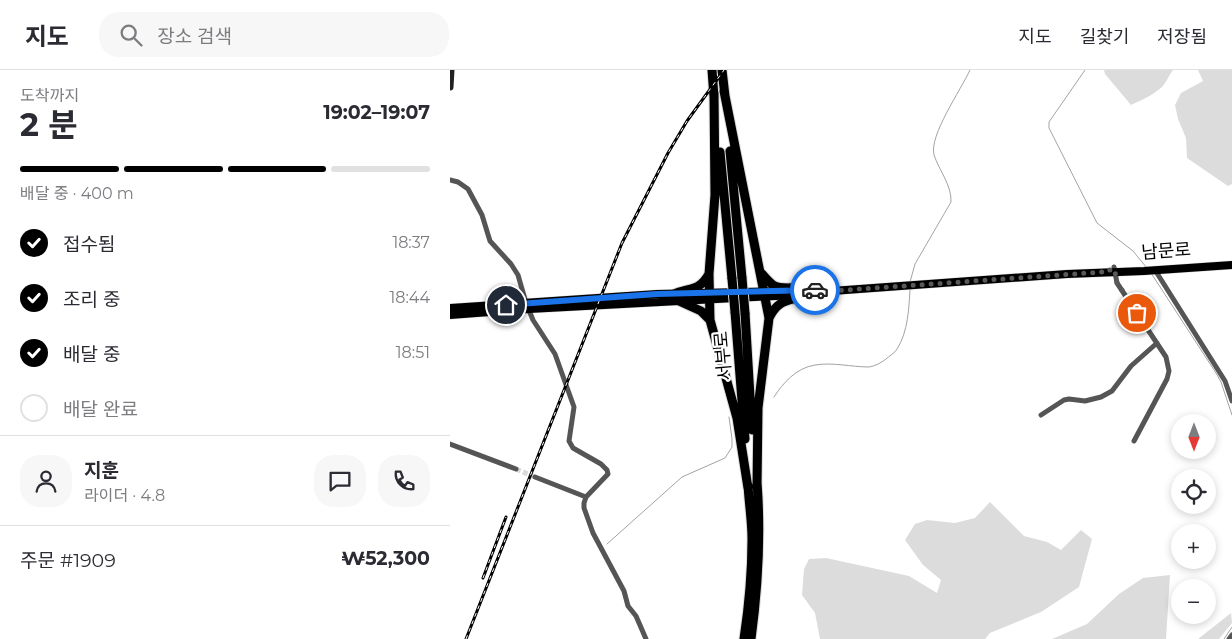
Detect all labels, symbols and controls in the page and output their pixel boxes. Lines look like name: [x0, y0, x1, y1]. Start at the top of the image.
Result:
search box: [99, 12, 449, 57]
icon: search: [117, 21, 145, 49]
text: 지도: [25, 22, 69, 51]
text: 장소 검색: [157, 25, 232, 48]
text: 지도: [1019, 26, 1052, 48]
text: 길찾기: [1080, 26, 1129, 48]
text: 저장됨: [1157, 26, 1207, 48]
text: 도착까지: [20, 86, 79, 105]
text: 19:02–19:07: [323, 101, 430, 124]
text: 2 분: [20, 105, 77, 144]
text: 배달 중 · 400 m: [20, 184, 134, 203]
icon: check: [20, 229, 48, 257]
text: 접수됨: [63, 233, 115, 256]
text: 18:37: [392, 233, 430, 252]
street label: 남문로: [1140, 238, 1192, 264]
courier: [790, 265, 840, 315]
icon: car: [801, 276, 829, 304]
icon: check: [20, 284, 48, 312]
pin: [485, 284, 527, 326]
text: 조리 중: [63, 288, 120, 311]
text: 18:44: [389, 288, 430, 307]
icon: home: [492, 291, 520, 319]
pin: [1116, 292, 1158, 334]
icon: bag: [1123, 299, 1151, 327]
street label: 서부로: [710, 330, 736, 382]
icon: check: [20, 339, 48, 367]
text: 배달 중: [63, 343, 120, 366]
text: 18:51: [396, 343, 430, 362]
text: 배달 완료: [63, 398, 138, 421]
north arrow: [1171, 414, 1216, 459]
map controls: [1171, 414, 1216, 624]
button: person: [20, 455, 72, 507]
button: chat: [314, 455, 366, 507]
button: phone: [378, 455, 430, 507]
text: 지훈: [84, 459, 119, 482]
button: locate: [1171, 469, 1216, 514]
text: 라이더 · 4.8: [84, 486, 165, 505]
button: +: [1171, 524, 1216, 569]
text: ₩52,300: [341, 547, 430, 570]
text: 주문 #1909: [20, 549, 116, 572]
button: −: [1171, 579, 1216, 624]

